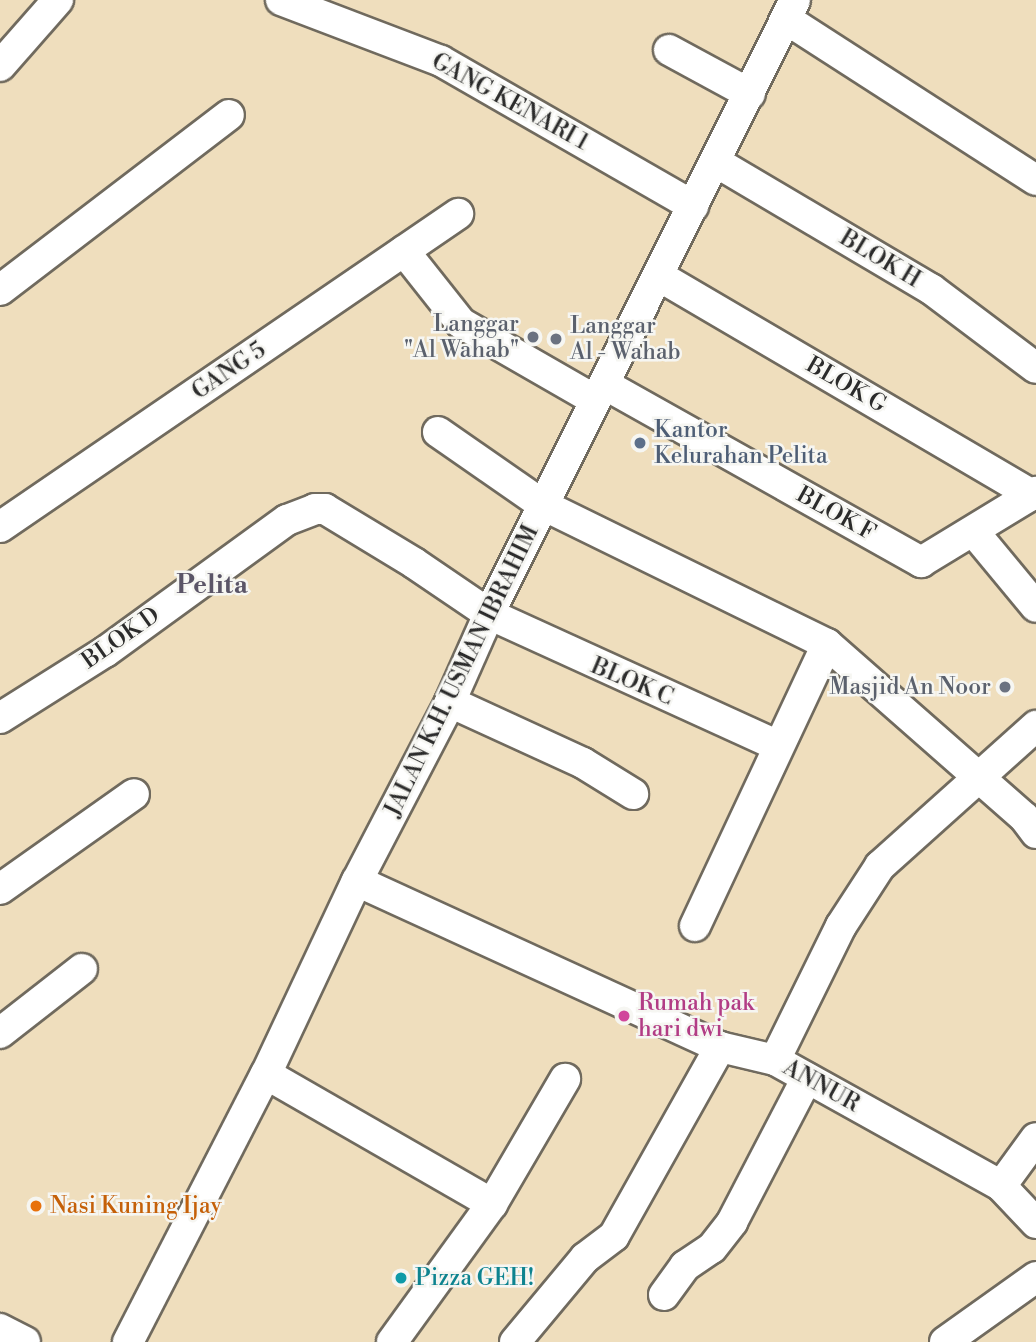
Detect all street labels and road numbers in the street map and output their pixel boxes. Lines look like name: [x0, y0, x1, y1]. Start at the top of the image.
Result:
street label: GANG KENARI 1: [427, 48, 593, 156]
street label: BLOK H: [835, 224, 925, 294]
street label: GANG 5: [187, 336, 271, 406]
street label: BLOK G: [801, 351, 891, 419]
street label: BLOK F: [792, 481, 880, 547]
street label: JALAN K.H. USMAN IBRAHIM: [379, 521, 545, 821]
street label: BLOK D: [77, 601, 165, 675]
street label: BLOK C: [587, 652, 677, 712]
street label: ANNUR: [778, 1054, 864, 1118]

